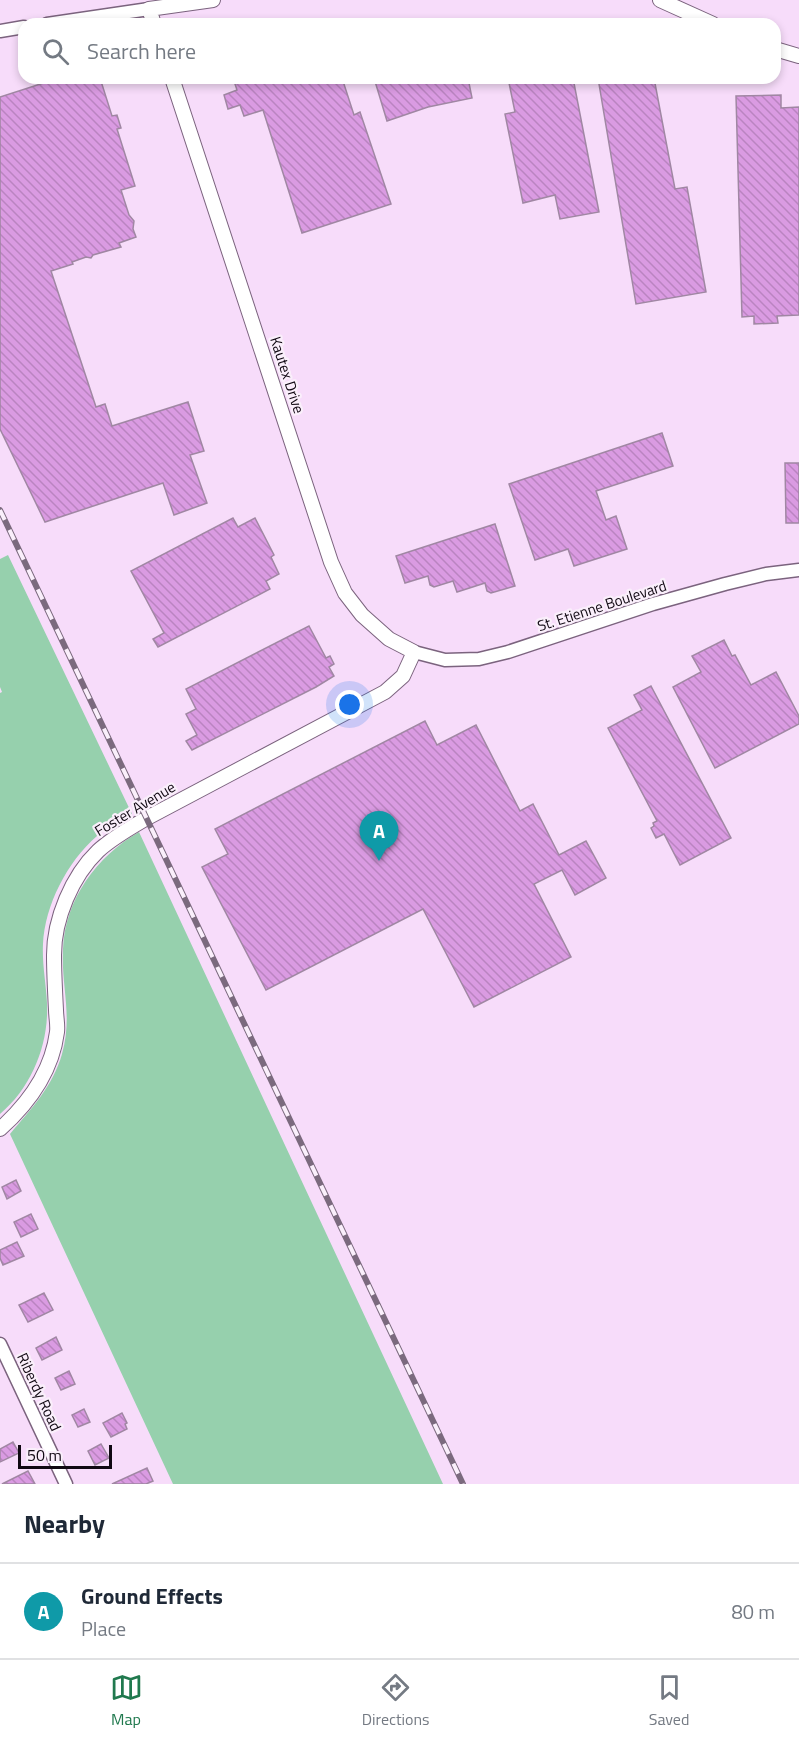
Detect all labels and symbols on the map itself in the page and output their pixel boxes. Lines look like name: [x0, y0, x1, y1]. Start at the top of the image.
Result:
street label: Kautex Drive: [264, 333, 311, 416]
street label: St. Etienne Boulevard: [534, 574, 669, 637]
your location: [335, 690, 364, 719]
street label: Foster Avenue: [90, 775, 180, 842]
pin: A: [360, 812, 398, 861]
street label: Riberdy Road: [11, 1349, 68, 1435]
scale bar: [18, 1442, 112, 1470]

